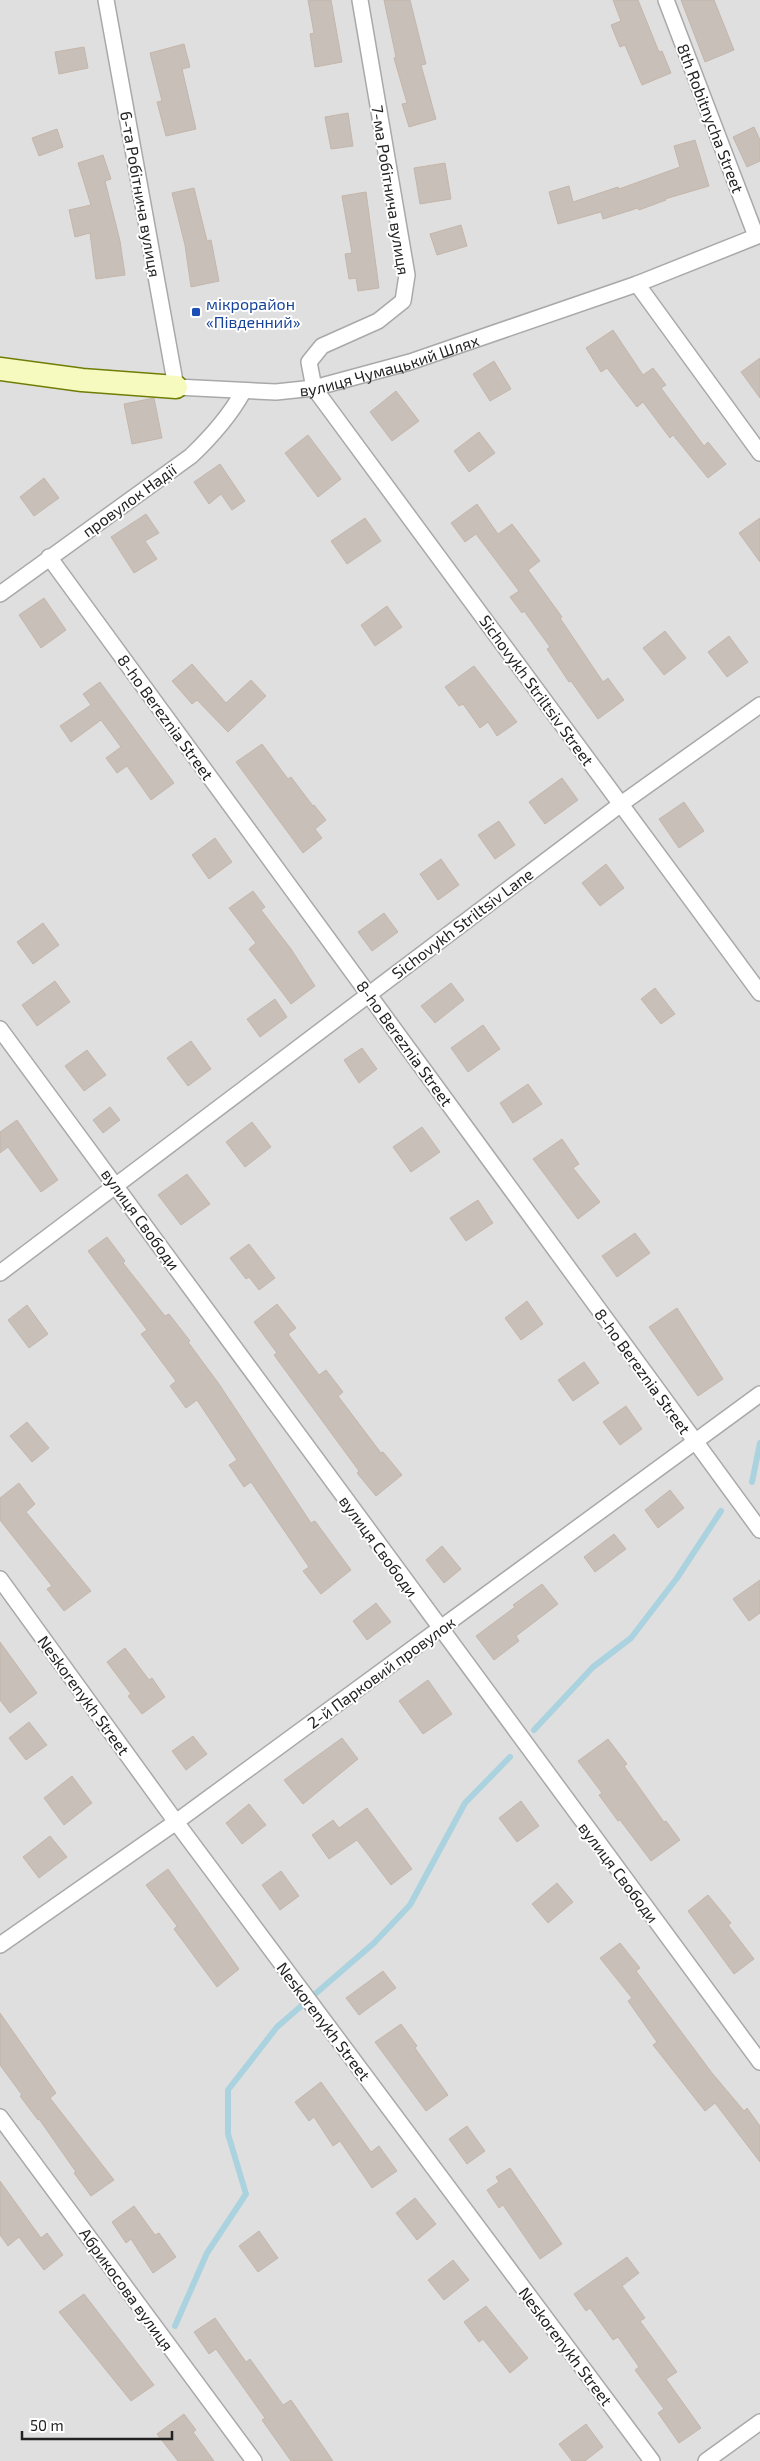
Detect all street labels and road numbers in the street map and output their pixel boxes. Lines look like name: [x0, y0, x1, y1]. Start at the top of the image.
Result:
street label: 8th Robitnycha Street: [674, 41, 748, 195]
street label: 7-ма Робітнича вулиця: [367, 104, 414, 277]
street label: 6-та Робітнича вулиця: [116, 109, 165, 279]
street label: вулиця Чумацький Шлях: [298, 329, 482, 399]
street label: провулок Надії: [78, 459, 181, 541]
street label: Sichovykh Striltsiv Street: [476, 611, 598, 769]
street label: 8-ho Bereznia Street: [114, 651, 218, 783]
street label: Sichovykh Striltsiv Lane: [388, 864, 536, 982]
street label: 8-ho Bereznia Street: [353, 977, 457, 1109]
street label: вулиця Свободи: [97, 1165, 184, 1274]
street label: 8-ho Bereznia Street: [591, 1305, 695, 1437]
street label: вулиця Свободи: [335, 1492, 422, 1601]
street label: 2-й Парковий провулок: [303, 1612, 460, 1733]
street label: Neskorenykh Street: [34, 1632, 134, 1758]
street label: вулиця Свободи: [574, 1818, 663, 1927]
street label: Neskorenykh Street: [273, 1958, 375, 2084]
street label: Абрикосова вулиця: [75, 2224, 178, 2355]
street label: Neskorenykh Street: [515, 2283, 617, 2409]

